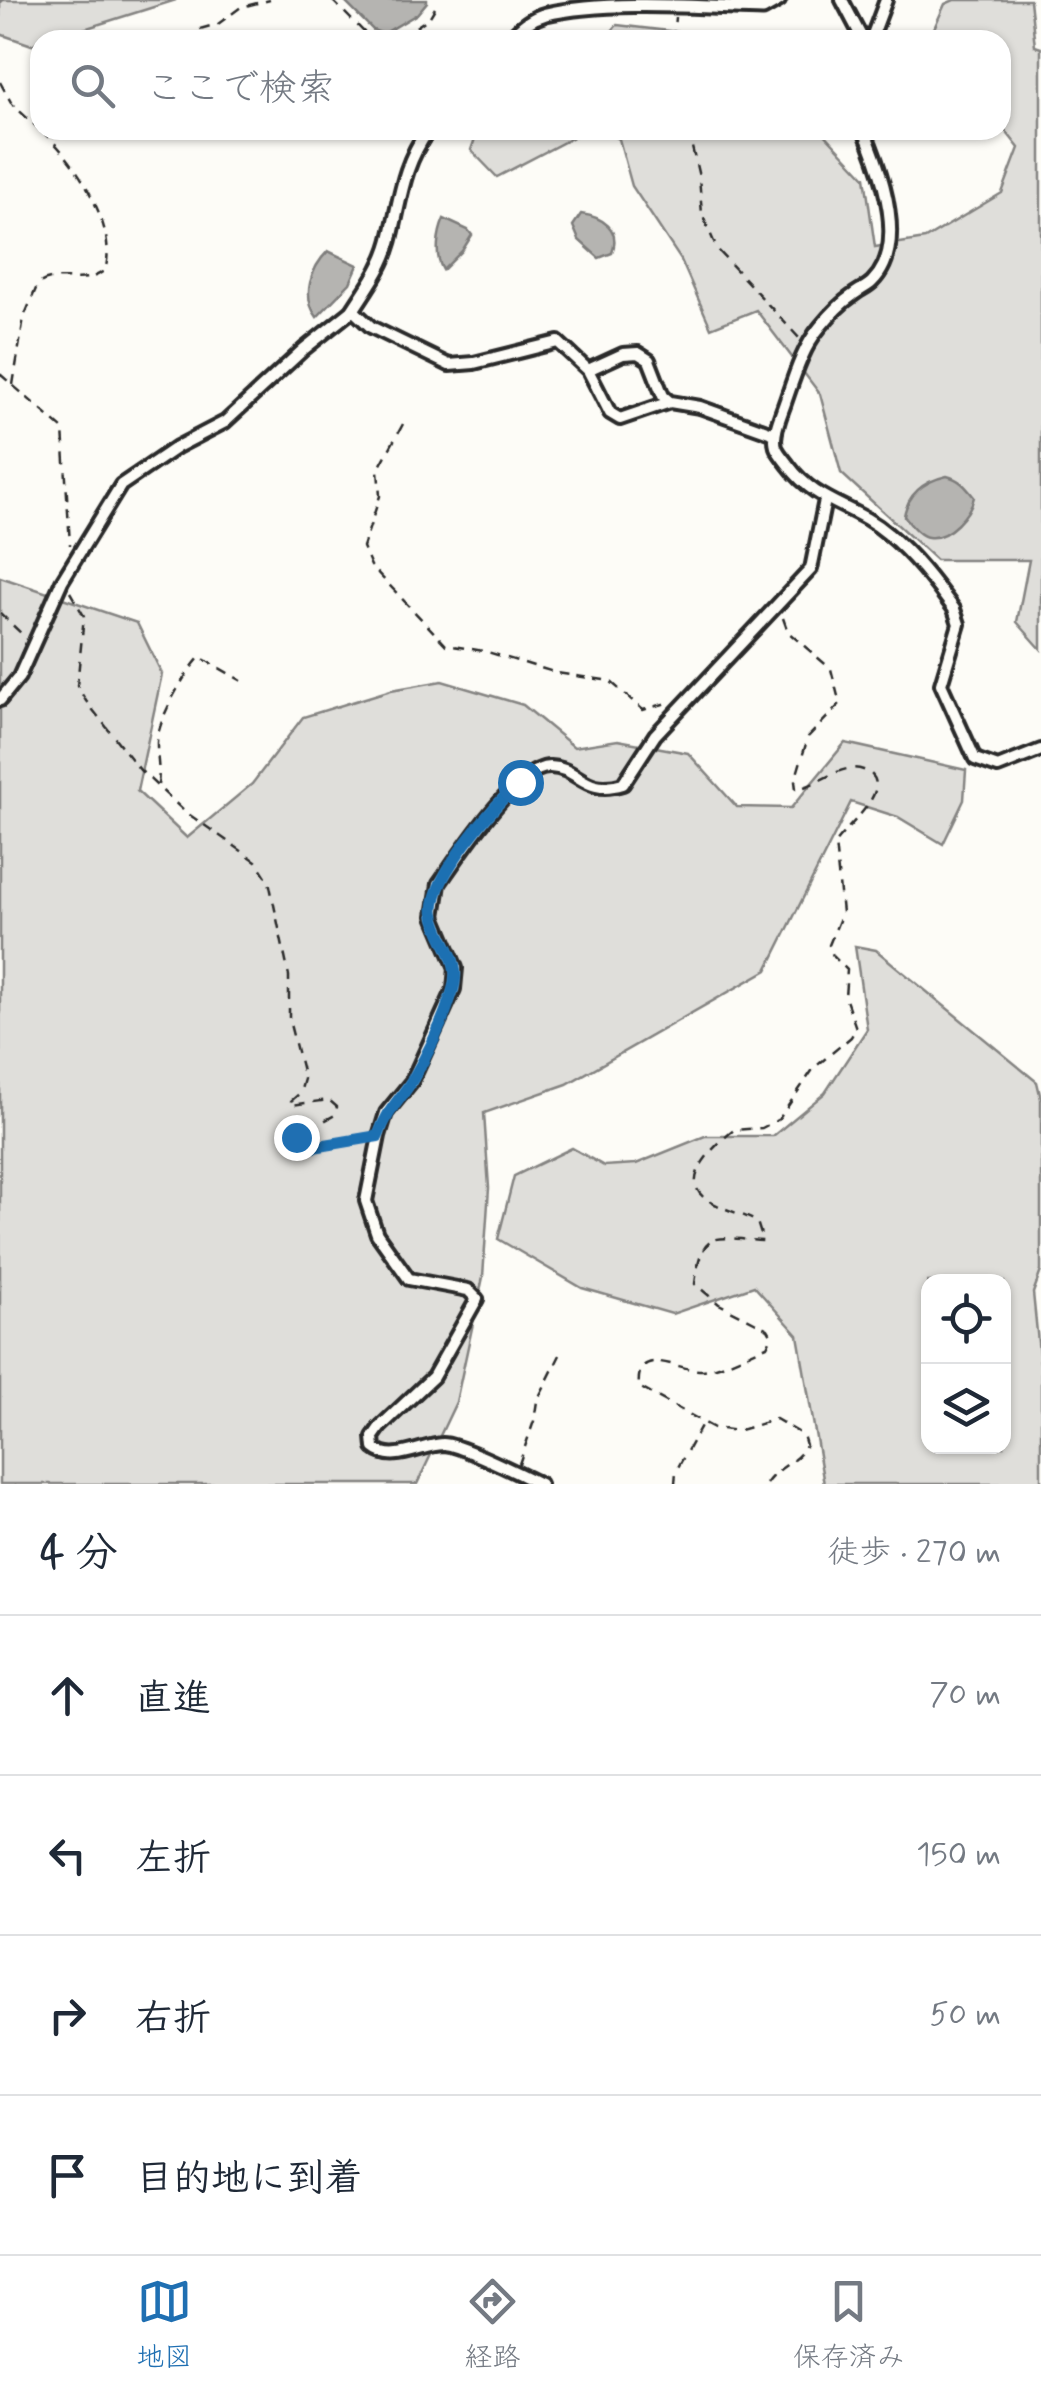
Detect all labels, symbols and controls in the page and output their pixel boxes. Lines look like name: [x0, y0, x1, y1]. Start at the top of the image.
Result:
search box: [30, 30, 1011, 140]
icon: search: [65, 58, 120, 113]
text: ここで検索: [145, 65, 335, 114]
route start: [498, 760, 544, 806]
route end: [274, 1115, 320, 1161]
map controls: [921, 1274, 1011, 1454]
button: locate: [921, 1274, 1011, 1364]
button: layers: [921, 1364, 1011, 1454]
text: 4 分: [40, 1527, 118, 1582]
text: 徒歩 · 270 m: [827, 1532, 1001, 1574]
icon: ahead: [40, 1668, 95, 1723]
text: 70 m: [929, 1674, 1001, 1716]
text: 直進: [135, 1675, 211, 1724]
icon: left: [40, 1828, 95, 1883]
text: 150 m: [916, 1834, 1001, 1876]
text: 左折: [135, 1835, 211, 1884]
icon: right: [40, 1988, 95, 2043]
text: 50 m: [929, 1994, 1001, 2036]
text: 右折: [135, 1995, 211, 2044]
icon: arrive: [40, 2148, 95, 2203]
text: 目的地に到着: [135, 2155, 363, 2204]
tab: 地図: [136, 2274, 192, 2377]
tab: 経路: [464, 2274, 521, 2377]
tab: 保存済み: [793, 2274, 905, 2377]

